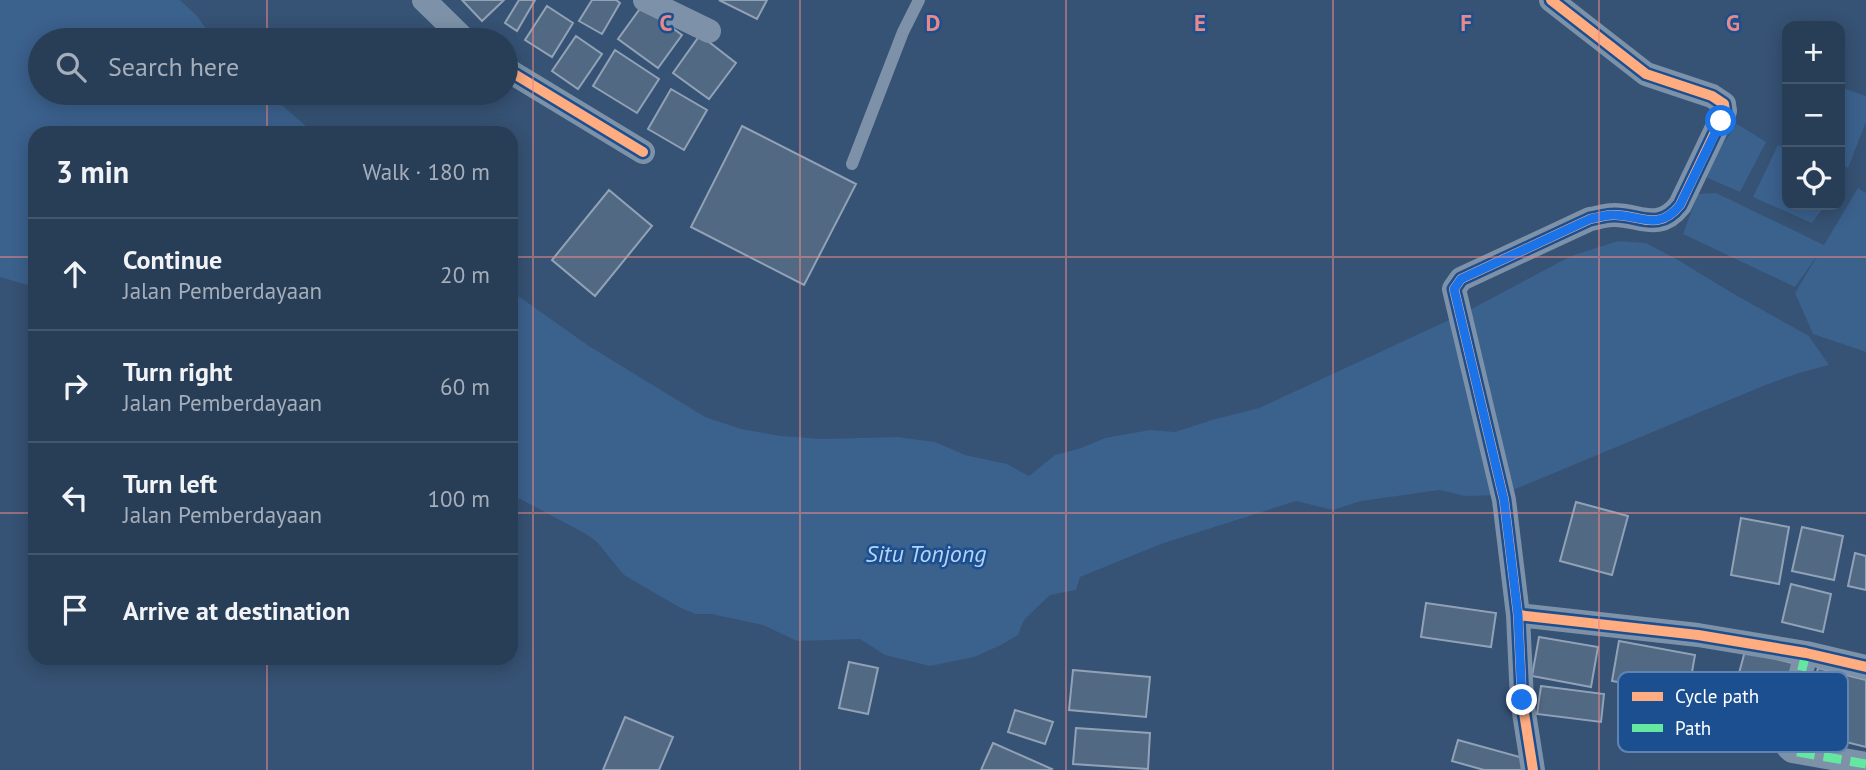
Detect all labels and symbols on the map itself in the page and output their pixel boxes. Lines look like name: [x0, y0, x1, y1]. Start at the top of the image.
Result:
text: C: [660, 8, 673, 37]
text: D: [926, 8, 940, 37]
text: E: [1194, 8, 1206, 37]
text: F: [1460, 8, 1472, 37]
text: G: [1726, 8, 1740, 37]
route start: [1705, 105, 1736, 136]
water label: Situ Tonjong: [866, 538, 986, 569]
legend: [1618, 672, 1848, 752]
route end: [1506, 684, 1537, 715]
text: Cycle path: [1675, 684, 1759, 708]
text: Path: [1675, 716, 1711, 740]

